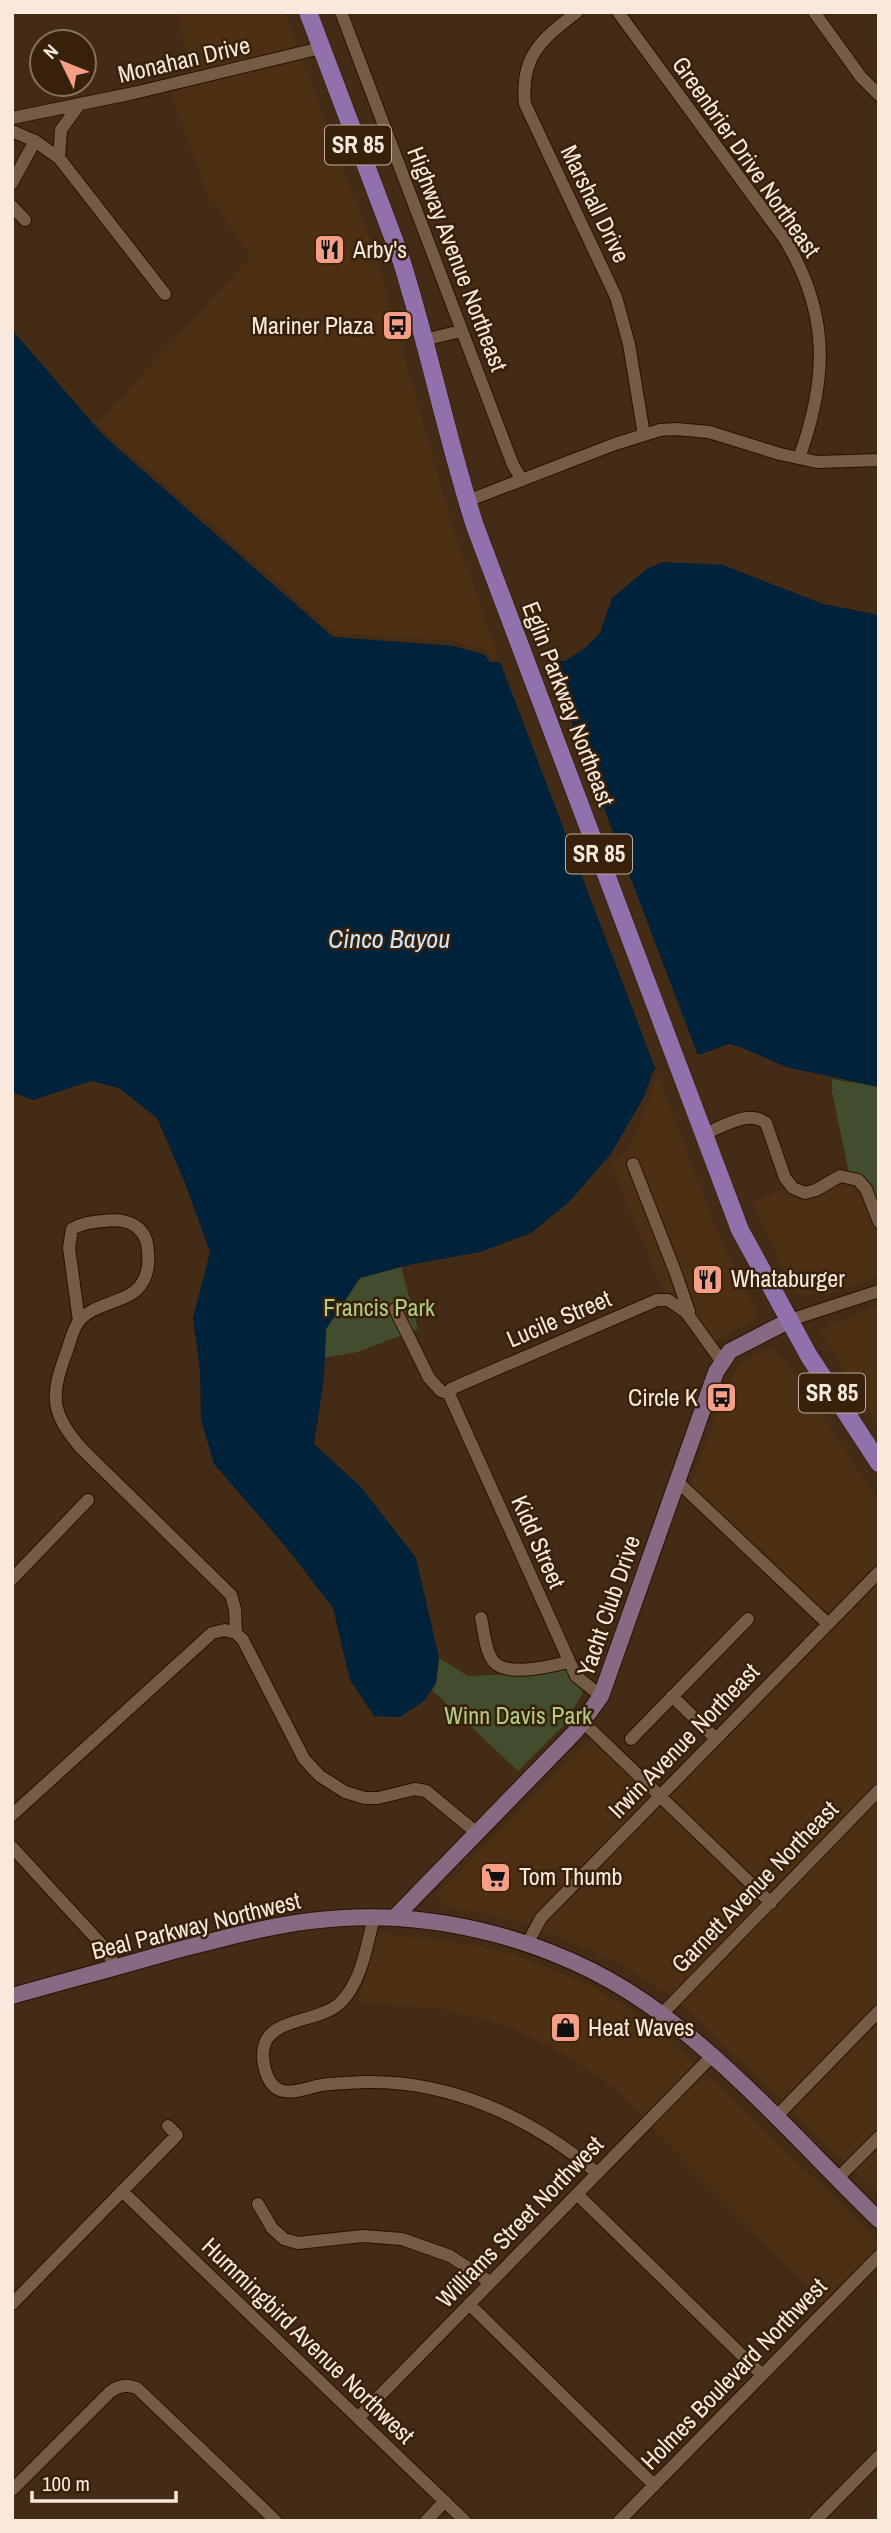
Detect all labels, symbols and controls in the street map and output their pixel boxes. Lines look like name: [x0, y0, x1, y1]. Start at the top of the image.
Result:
north arrow: [28, 28, 98, 98]
street label: Monahan Drive: [115, 28, 253, 90]
text: N: [37, 38, 64, 64]
street label: Greenbrier Drive Northeast: [665, 50, 829, 264]
road number: SR 85: [325, 126, 391, 164]
street label: Marshall Drive: [554, 140, 638, 268]
street label: Highway Avenue Northeast: [400, 142, 516, 376]
restaurant icon: Arby's: [313, 233, 347, 267]
place label: Arby's: [352, 233, 407, 265]
place label: Mariner Plaza: [252, 309, 374, 341]
bus stop icon: Mariner Plaza: [380, 309, 414, 343]
street label: Eglin Parkway Northeast: [515, 597, 623, 811]
road number: SR 85: [566, 834, 632, 874]
water label: Cinco Bayou: [328, 921, 450, 956]
restaurant icon: Whataburger: [691, 1262, 725, 1296]
place label: Whataburger: [731, 1262, 845, 1294]
street label: Lucile Street: [501, 1282, 616, 1354]
park label: Francis Park: [323, 1291, 435, 1323]
road number: SR 85: [799, 1374, 865, 1412]
place label: Circle K: [628, 1381, 698, 1413]
bus stop icon: Circle K: [704, 1381, 738, 1415]
street label: Kidd Street: [504, 1490, 574, 1594]
street label: Yacht Club Drive: [569, 1531, 647, 1681]
street label: Irwin Avenue Northeast: [601, 1655, 766, 1825]
park label: Winn Davis Park: [444, 1699, 592, 1731]
street label: Garnett Avenue Northeast: [664, 1793, 845, 1979]
supermarket icon: Tom Thumb: [479, 1860, 513, 1894]
place label: Tom Thumb: [519, 1860, 623, 1892]
street label: Beal Parkway Northwest: [88, 1883, 304, 1966]
shop icon: Heat Waves: [548, 2011, 582, 2045]
place label: Heat Waves: [588, 2011, 694, 2043]
street label: Williams Street Northwest: [429, 2128, 610, 2314]
street label: Hummingbird Avenue Northwest: [195, 2230, 422, 2451]
street label: Holmes Boulevard Northwest: [633, 2270, 834, 2476]
scale bar: [32, 2460, 175, 2504]
text: 100 m: [42, 2469, 90, 2498]

